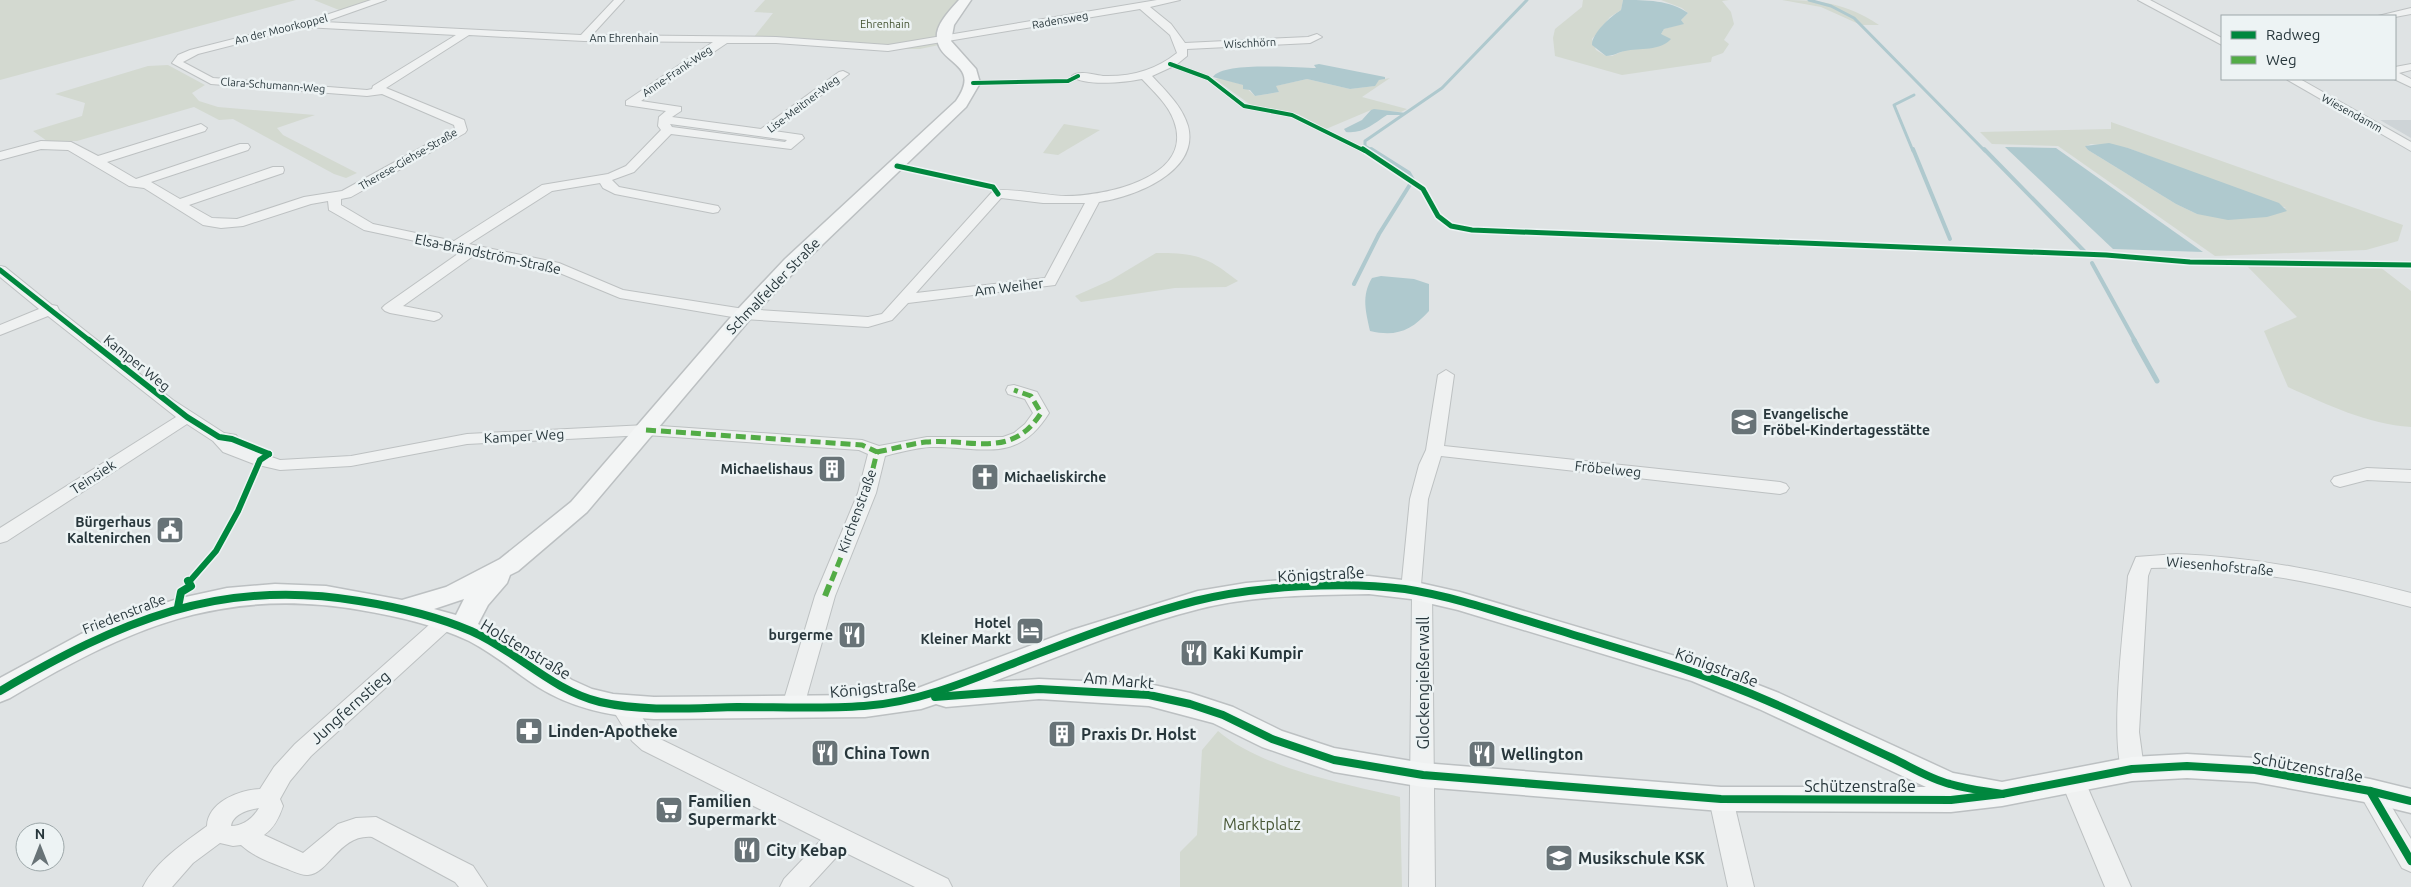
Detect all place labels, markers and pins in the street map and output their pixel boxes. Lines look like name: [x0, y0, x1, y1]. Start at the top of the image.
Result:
place label: Evangelische Fröbel-Kindertagesstätte: [1763, 406, 1930, 438]
school or university icon: Evangelische Fröbel-Kindertagesstätte: [1729, 407, 1759, 437]
building icon: Michaelishaus: [817, 454, 847, 484]
place label: Michaelishaus: [721, 461, 813, 477]
church icon: Michaeliskirche: [970, 462, 1000, 492]
place label: Michaeliskirche: [1004, 469, 1106, 485]
place label: Bürgerhaus Kaltenirchen: [67, 514, 151, 546]
public building icon: Bürgerhaus Kaltenirchen: [155, 515, 185, 545]
place label: Hotel Kleiner Markt: [921, 615, 1011, 647]
hotel icon: Hotel Kleiner Markt: [1015, 616, 1045, 646]
restaurant icon: burgerme: [837, 620, 867, 650]
place label: burgerme: [769, 627, 833, 643]
restaurant icon: Kaki Kumpir: [1179, 638, 1209, 668]
place label: Kaki Kumpir: [1213, 644, 1304, 662]
pharmacy icon: Linden-Apotheke: [514, 716, 544, 746]
building icon: Praxis Dr. Holst: [1047, 719, 1077, 749]
place label: Linden-Apotheke: [548, 722, 678, 740]
place label: Praxis Dr. Holst: [1081, 725, 1196, 743]
restaurant icon: China Town: [810, 738, 840, 768]
restaurant icon: Wellington: [1467, 739, 1497, 769]
place label: China Town: [844, 744, 930, 762]
place label: Wellington: [1501, 745, 1583, 763]
place label: Familien Supermarkt: [688, 792, 777, 828]
supermarket icon: Familien Supermarkt: [654, 795, 684, 825]
restaurant icon: City Kebap: [732, 835, 762, 865]
place label: City Kebap: [766, 841, 847, 859]
school or university icon: Musikschule KSK: [1544, 843, 1574, 873]
place label: Musikschule KSK: [1578, 849, 1705, 867]

